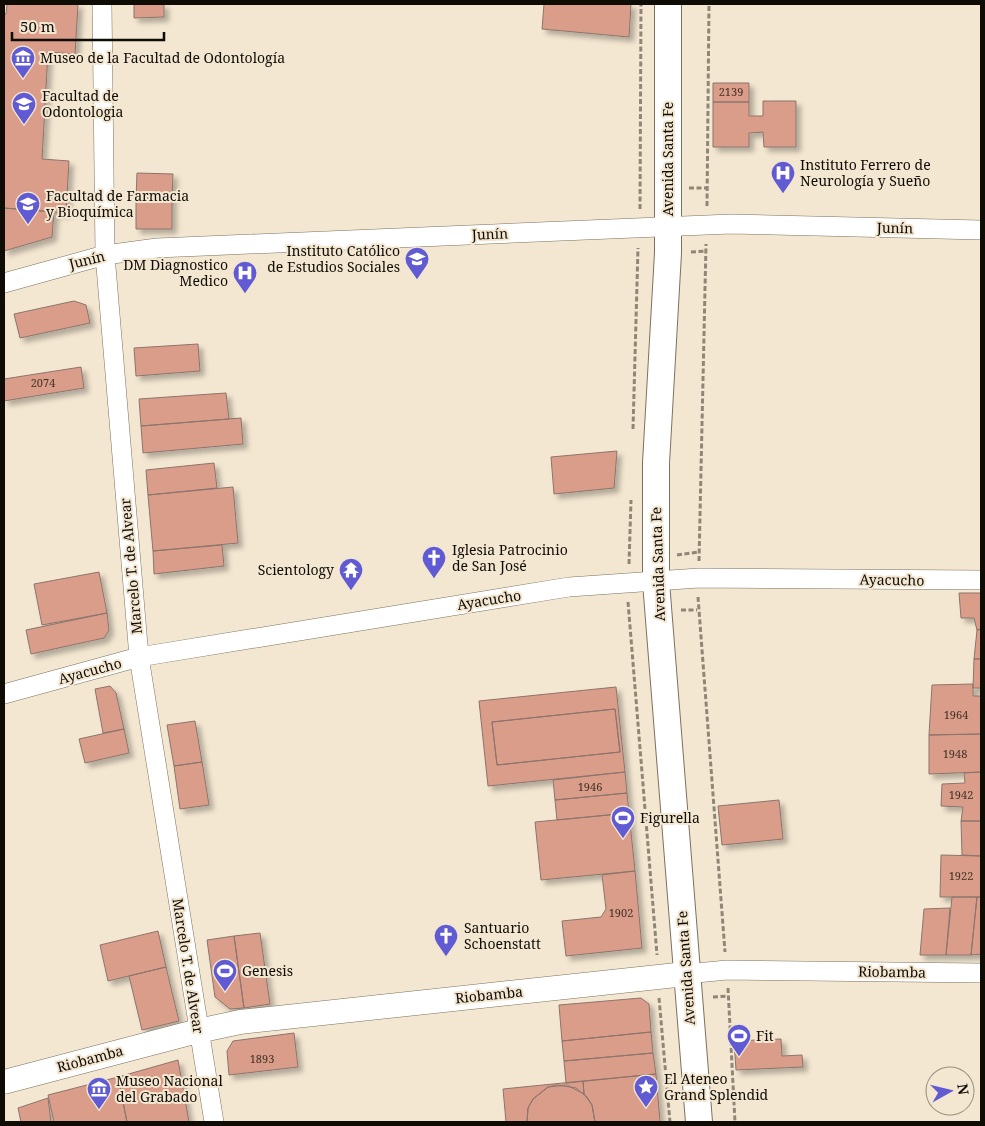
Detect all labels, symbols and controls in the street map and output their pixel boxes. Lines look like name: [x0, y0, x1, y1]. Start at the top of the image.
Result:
scale bar: [12, 10, 165, 42]
text: 50 m: [20, 16, 55, 36]
museum icon: Museo de la Facultad de Odontología: [10, 45, 36, 79]
place label: Museo de la Facultad de Odontología: [40, 48, 285, 67]
house number: 2139: [719, 84, 743, 99]
place label: Facultad de Odontologia: [42, 86, 124, 121]
school or university icon: Facultad de Odontologia: [11, 91, 37, 125]
street label: Avenida Santa Fe: [658, 102, 677, 216]
place label: Instituto Ferrero de Neurología y Sueño: [800, 155, 931, 190]
hospital icon: Instituto Ferrero de Neurología y Sueño: [770, 160, 796, 194]
place label: Facultad de Farmacia y Bioquímica: [46, 186, 189, 221]
school or university icon: Facultad de Farmacia y Bioquímica: [15, 191, 41, 225]
street label: Junín: [876, 218, 913, 237]
street label: Junín: [470, 223, 509, 244]
place label: Instituto Católico de Estudios Sociales: [267, 241, 400, 276]
street label: Junín: [66, 246, 107, 273]
school or university icon: Instituto Católico de Estudios Sociales: [404, 246, 430, 280]
place label: DM Diagnostico Medico: [123, 255, 228, 290]
hospital icon: DM Diagnostico Medico: [232, 260, 258, 294]
house number: 2074: [31, 375, 55, 390]
street label: Marcelo T. de Alvear: [115, 497, 146, 635]
street label: Avenida Santa Fe: [646, 507, 669, 622]
place label: Iglesia Patrocinio de San José: [452, 540, 568, 575]
church icon: Iglesia Patrocinio de San José: [421, 545, 447, 579]
temple icon: Scientology: [338, 557, 364, 591]
place label: Scientology: [258, 560, 334, 579]
street label: Ayacucho: [860, 569, 924, 590]
street label: Ayacucho: [456, 585, 522, 614]
street label: Ayacucho: [56, 653, 124, 688]
house number: 1964: [944, 707, 968, 722]
house number: 1948: [943, 746, 967, 761]
house number: 1946: [578, 779, 602, 794]
house number: 1942: [949, 787, 973, 802]
sports icon: Figurella: [610, 805, 636, 839]
place label: Figurella: [640, 808, 700, 827]
house number: 1922: [949, 868, 973, 883]
street label: Marcelo T. de Alvear: [168, 897, 209, 1035]
house number: 1902: [609, 905, 633, 920]
street label: Avenida Santa Fe: [672, 910, 699, 1026]
place label: Santuario Schoenstatt: [464, 918, 541, 953]
church icon: Santuario Schoenstatt: [433, 923, 459, 957]
sports icon: Genesis: [212, 958, 238, 992]
place label: Genesis: [242, 961, 293, 980]
street label: Riobamba: [858, 961, 926, 982]
street label: Riobamba: [454, 981, 524, 1008]
sports icon: Fit: [726, 1023, 752, 1057]
place label: Fit: [756, 1026, 774, 1045]
street label: Riobamba: [55, 1041, 125, 1076]
house number: 1893: [250, 1051, 274, 1066]
north arrow: [925, 1066, 975, 1116]
place label: El Ateneo Grand Splendid: [664, 1069, 769, 1104]
place label: Museo Nacional del Grabado: [116, 1071, 223, 1106]
place icon: El Ateneo Grand Splendid: [633, 1074, 659, 1108]
museum icon: Museo Nacional del Grabado: [86, 1076, 112, 1110]
text: N: [953, 1082, 974, 1096]

